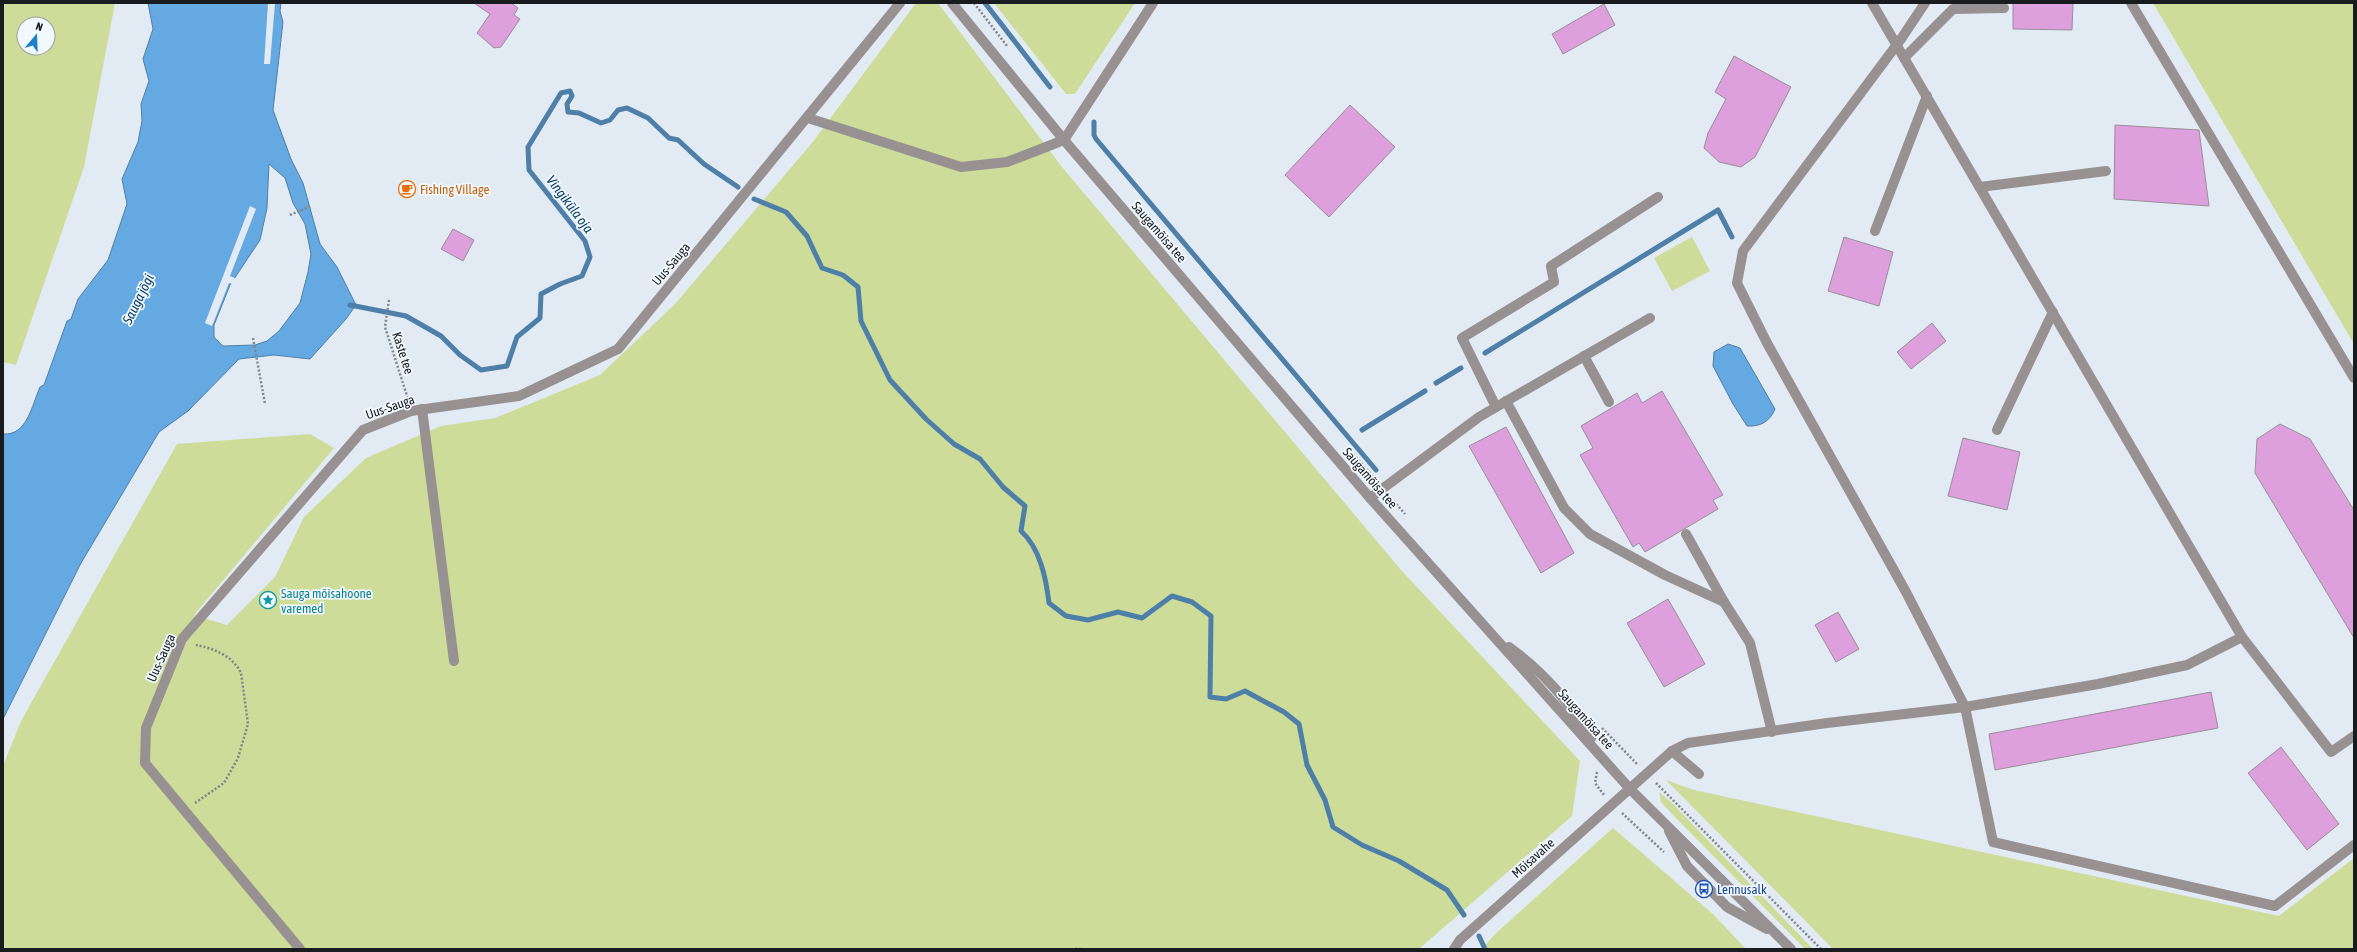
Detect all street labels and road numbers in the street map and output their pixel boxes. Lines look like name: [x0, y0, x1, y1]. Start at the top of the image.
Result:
street label: Saugamõisa tee: [1129, 199, 1189, 265]
street label: Uus-Sauga: [649, 240, 693, 288]
street label: Kaste tee: [389, 330, 417, 376]
street label: Uus-Sauga: [363, 392, 417, 422]
street label: Saugamõisa tee: [1340, 445, 1400, 511]
street label: Uus-Sauga: [144, 632, 178, 684]
street label: Saugamõisa tee: [1555, 686, 1617, 752]
street label: Mõisavahe: [1509, 835, 1557, 881]

